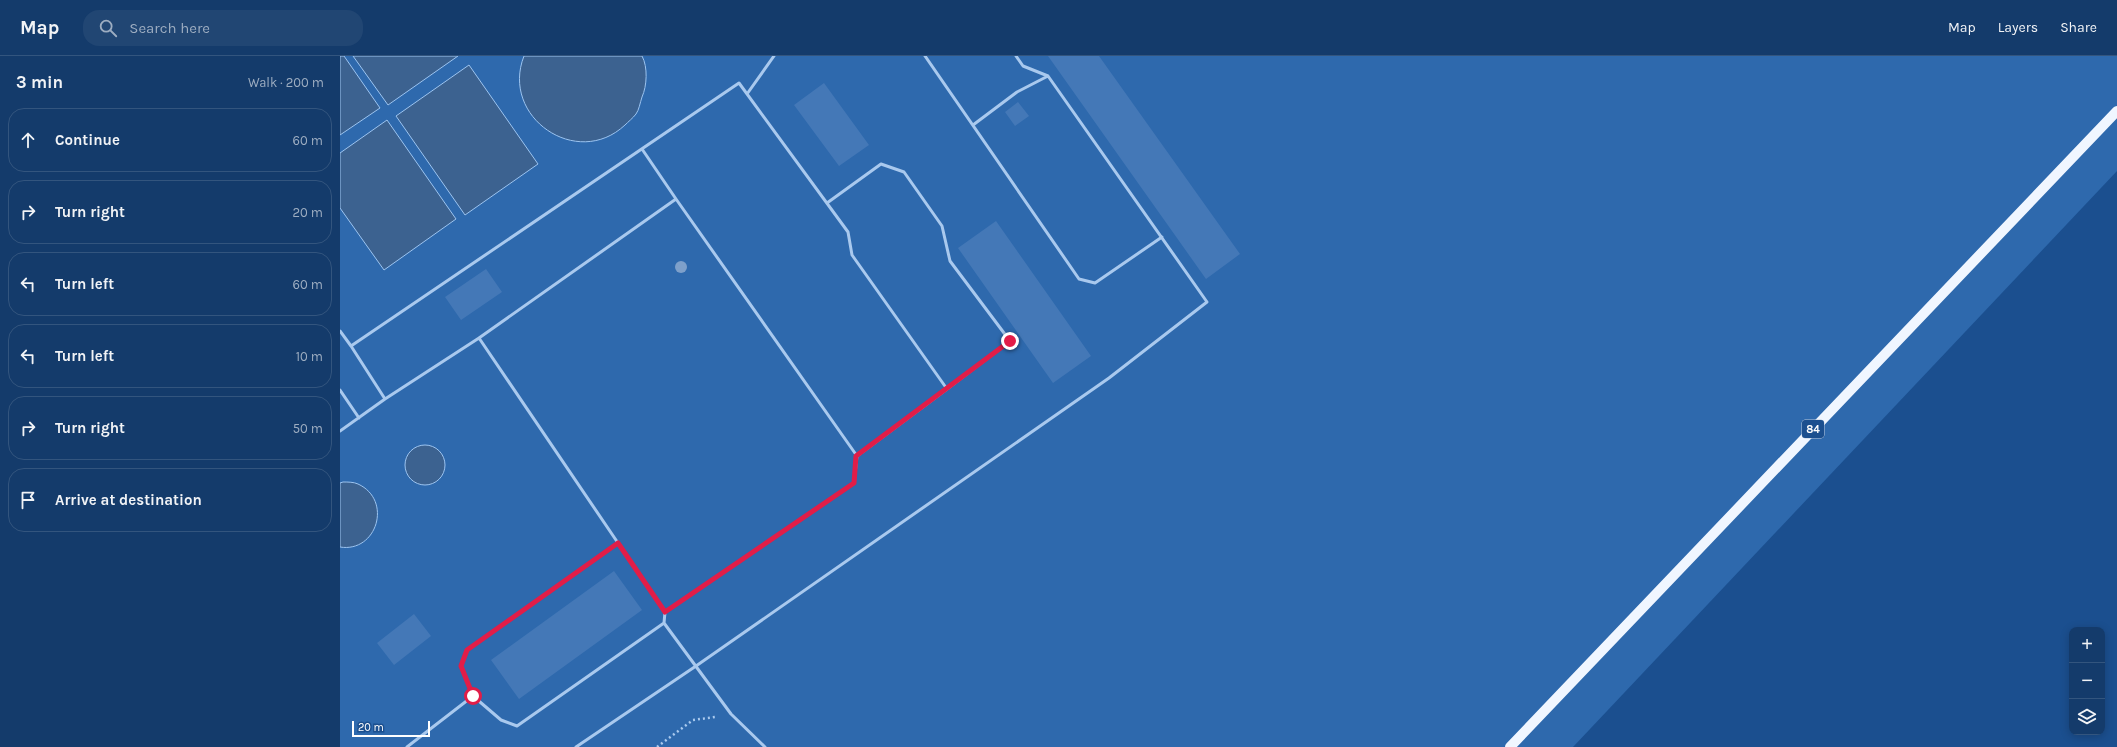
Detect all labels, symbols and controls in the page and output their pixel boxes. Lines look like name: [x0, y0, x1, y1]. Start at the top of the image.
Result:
search box: [83, 10, 363, 46]
text: Map: [20, 17, 59, 39]
icon: search: [97, 17, 119, 39]
text: Search here: [129, 19, 210, 37]
text: Map: [1948, 19, 1976, 36]
text: Layers: [1998, 19, 2038, 36]
text: Share: [2060, 19, 2097, 36]
text: 3 min: [16, 72, 63, 92]
text: Walk · 200 m: [248, 75, 324, 90]
icon: ahead: [17, 129, 39, 151]
text: Continue: [55, 131, 120, 149]
text: 60 m: [293, 133, 323, 148]
icon: right: [17, 201, 39, 223]
text: Turn right: [55, 203, 125, 221]
text: 20 m: [293, 205, 323, 220]
icon: left: [17, 273, 39, 295]
text: Turn left: [55, 275, 114, 293]
text: 60 m: [293, 277, 323, 292]
route end: [1001, 332, 1019, 350]
icon: left: [17, 345, 39, 367]
text: Turn left: [55, 347, 114, 365]
text: 10 m: [296, 349, 323, 364]
icon: right: [17, 417, 39, 439]
text: Turn right: [55, 419, 125, 437]
road number: 84: [1802, 420, 1824, 438]
text: 50 m: [293, 421, 323, 436]
icon: arrive: [17, 489, 39, 511]
text: Arrive at destination: [55, 491, 202, 509]
map controls: [2069, 627, 2105, 735]
button: +: [2069, 627, 2105, 663]
button: −: [2069, 663, 2105, 699]
route start: [464, 687, 482, 705]
button: layers: [2069, 699, 2105, 735]
scale bar: [352, 719, 430, 738]
text: 20 m: [358, 721, 384, 734]

